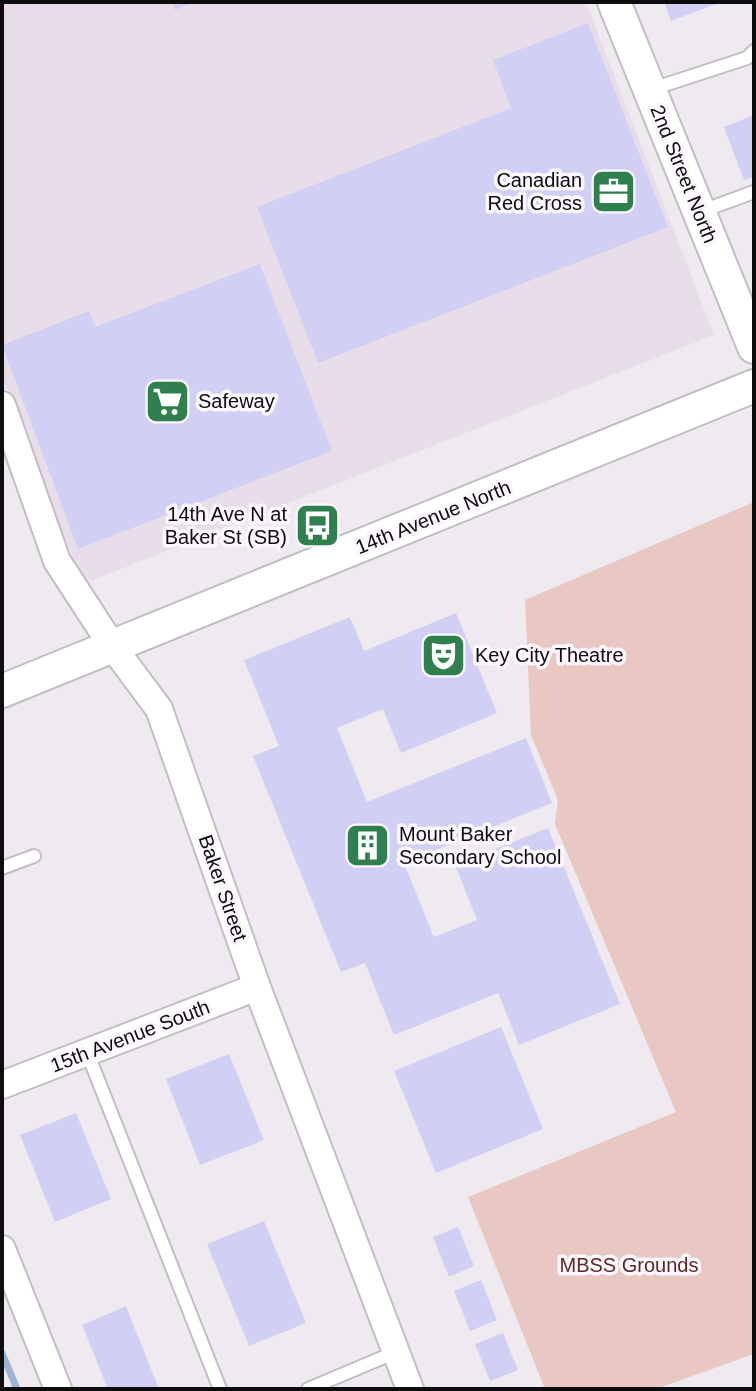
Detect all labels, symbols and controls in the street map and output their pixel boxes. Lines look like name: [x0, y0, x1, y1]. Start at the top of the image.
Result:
street label: 2nd Street North: [646, 102, 722, 246]
office icon: Canadian Red Cross: [589, 168, 637, 216]
place label: Canadian Red Cross: [488, 169, 582, 214]
supermarket icon: Safeway: [143, 377, 191, 425]
place label: Safeway: [198, 390, 275, 412]
street label: 14th Avenue North: [352, 476, 514, 558]
bus stop icon: 14th Ave N at Baker St (SB): [294, 502, 342, 550]
place label: 14th Ave N at Baker St (SB): [165, 503, 287, 548]
theatre icon: Key City Theatre: [420, 631, 468, 679]
place label: Key City Theatre: [475, 644, 624, 666]
building icon: Mount Baker Secondary School: [344, 821, 392, 869]
place label: Mount Baker Secondary School: [399, 823, 561, 868]
street label: Baker Street: [195, 832, 252, 945]
street label: 15th Avenue South: [47, 996, 213, 1076]
park label: MBSS Grounds: [560, 1254, 698, 1276]

